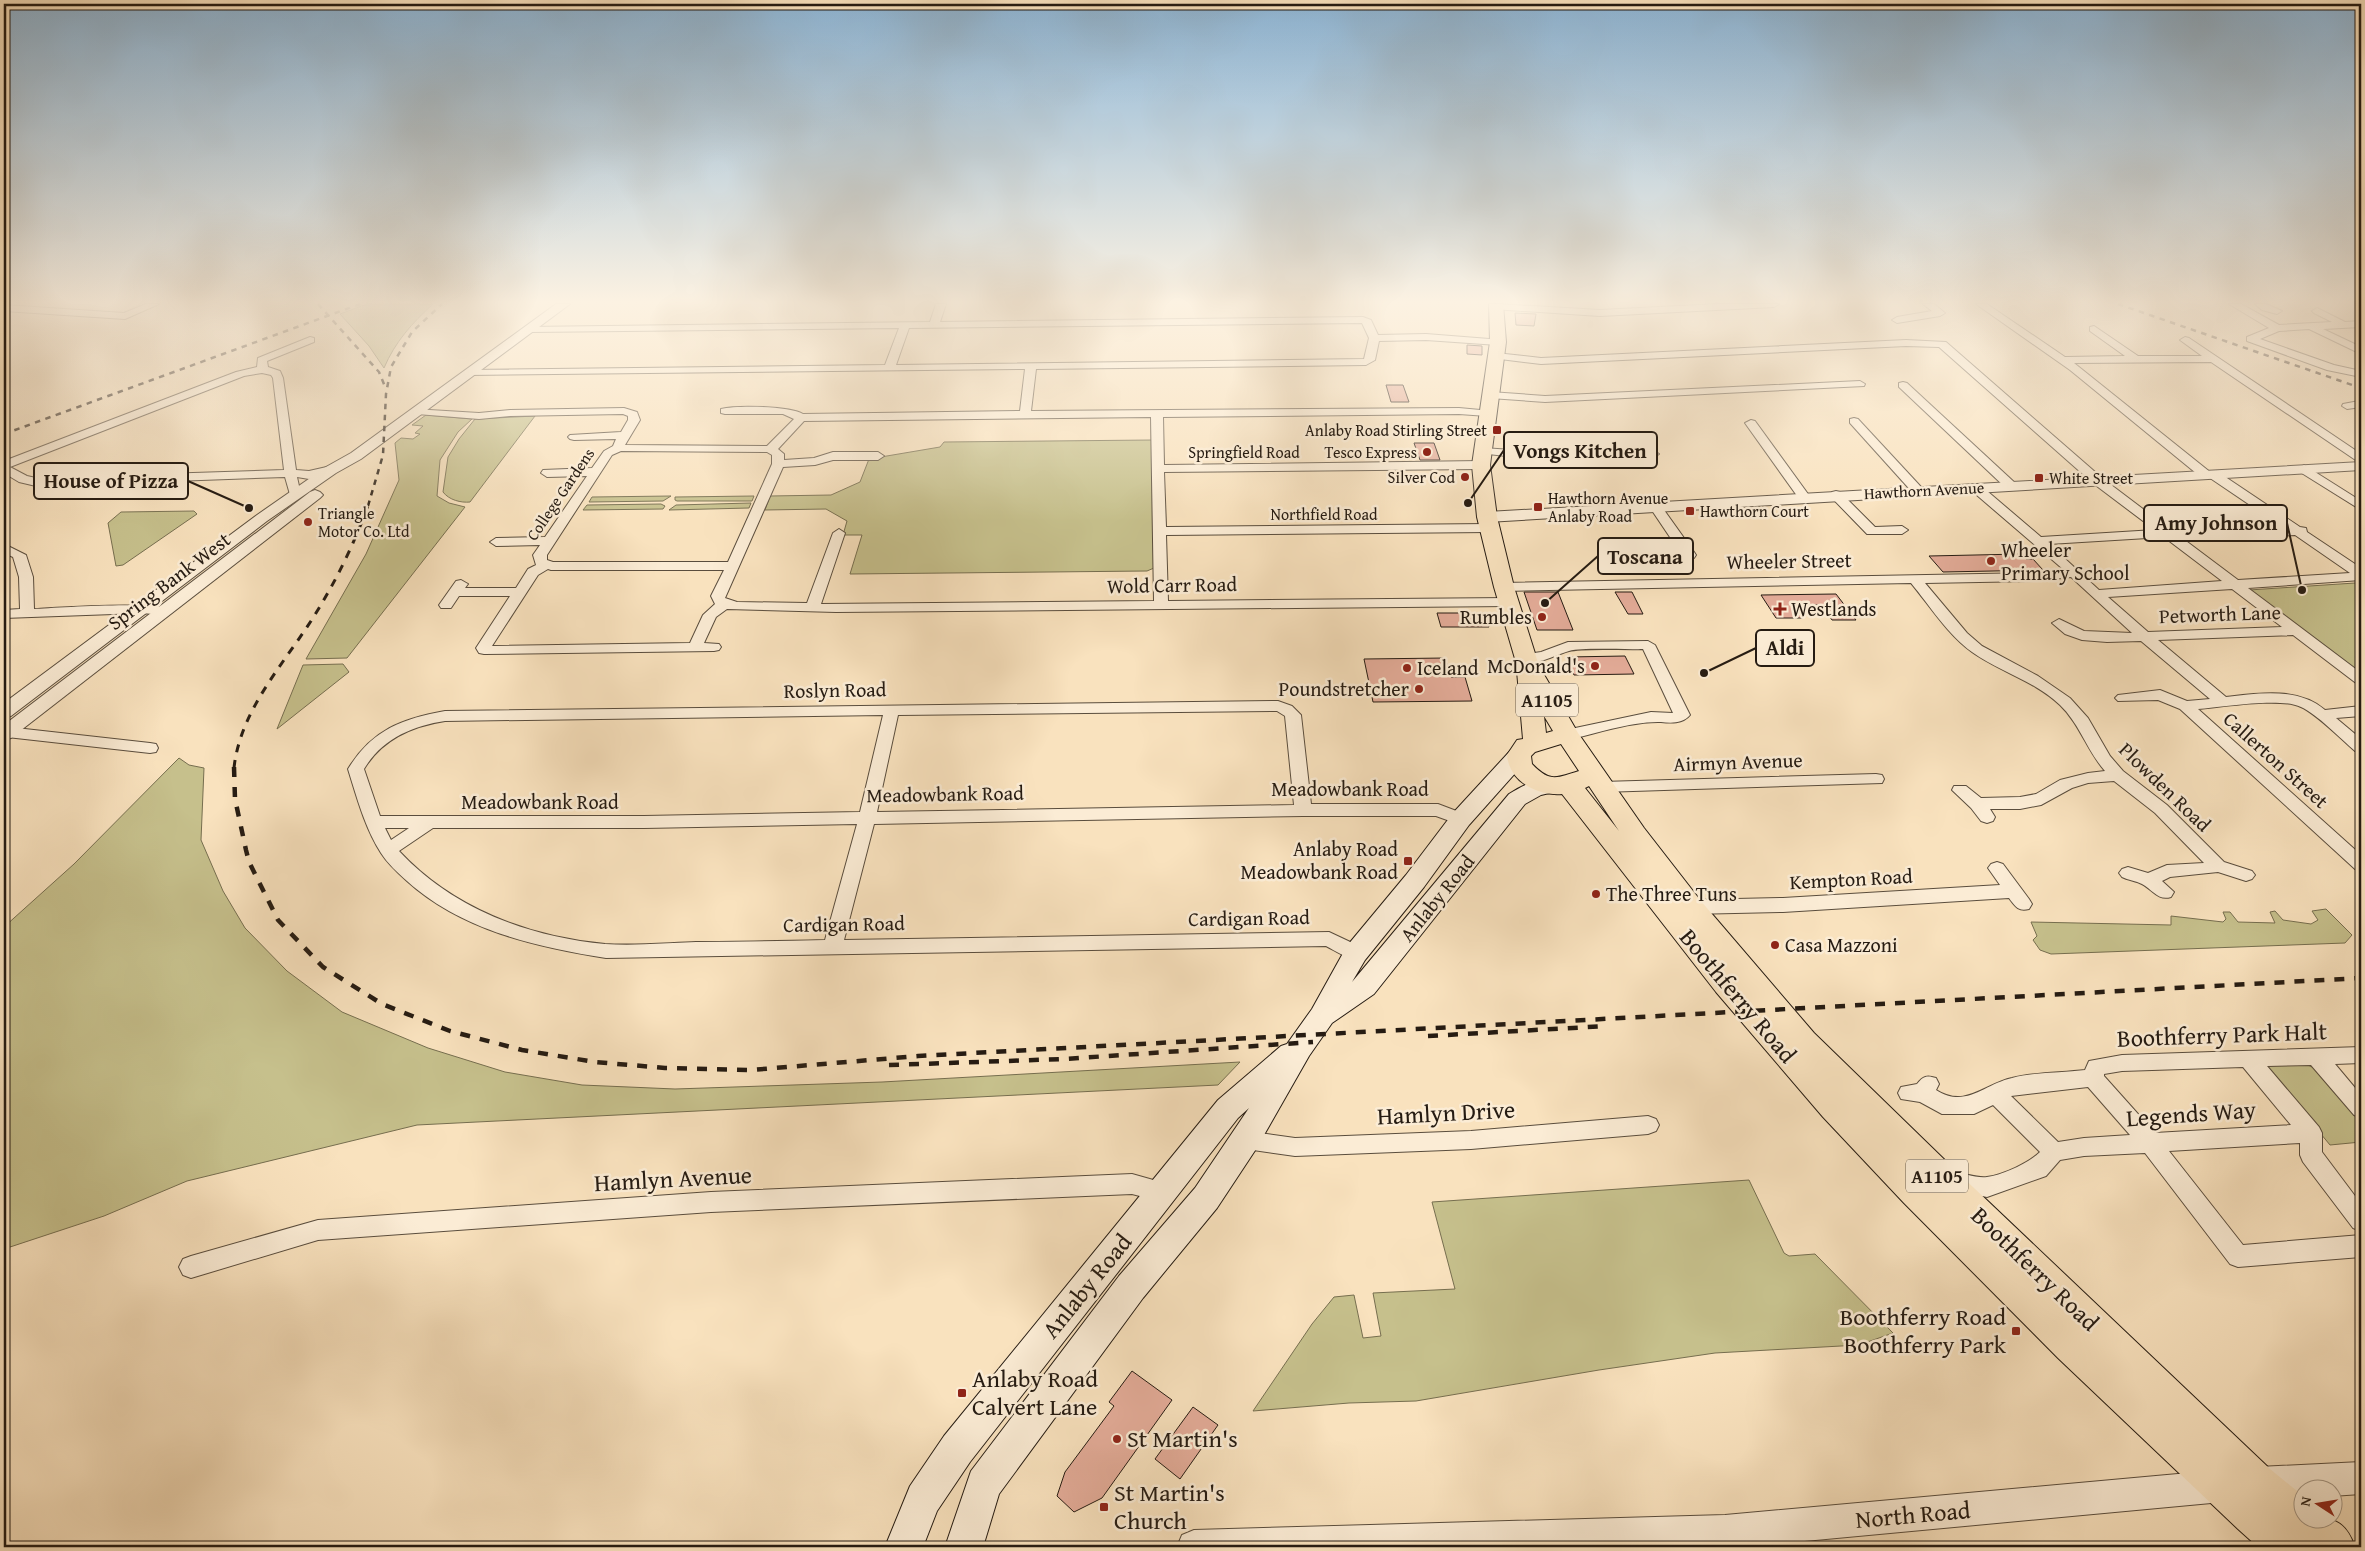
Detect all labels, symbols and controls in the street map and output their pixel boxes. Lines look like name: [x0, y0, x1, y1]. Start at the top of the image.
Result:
place label: Anlaby Road Stirling Street: [1305, 418, 1487, 442]
marker: Anlaby Road Stirling Street: [1491, 424, 1503, 436]
callout: Vongs Kitchen: [1504, 432, 1657, 468]
text: Vongs Kitchen: [1513, 435, 1647, 466]
street label: Springfield Road: [1188, 440, 1300, 464]
place label: Tesco Express: [1325, 440, 1417, 464]
street label: College Gardens: [520, 443, 600, 545]
marker: Tesco Express: [1421, 446, 1433, 458]
callout: House of Pizza: [34, 463, 188, 499]
text: House of Pizza: [44, 465, 178, 496]
place label: Silver Cod: [1388, 465, 1455, 489]
place label: White Street: [2049, 466, 2134, 490]
marker: Silver Cod: [1459, 471, 1471, 483]
marker: White Street: [2033, 472, 2045, 484]
street label: Hawthorn Avenue: [1863, 475, 1985, 505]
place label: Hawthorn Avenue Anlaby Road: [1548, 486, 1668, 528]
place label: Hawthorn Court: [1700, 499, 1809, 523]
place label: Triangle Motor Co. Ltd: [318, 501, 410, 543]
marker: Hawthorn Avenue Anlaby Road: [1532, 501, 1544, 513]
street label: Northfield Road: [1270, 502, 1378, 526]
marker: Hawthorn Court: [1684, 505, 1696, 517]
callout: Amy Johnson: [2144, 505, 2287, 541]
text: Amy Johnson: [2155, 507, 2278, 538]
marker: Triangle Motor Co. Ltd: [302, 516, 314, 528]
street label: Spring Bank West: [101, 525, 236, 636]
place label: Wheeler Primary School: [2001, 535, 2130, 587]
callout: Toscana: [1598, 538, 1693, 574]
text: Toscana: [1607, 541, 1683, 572]
street label: Wheeler Street: [1726, 545, 1852, 576]
marker: Wheeler Primary School: [1985, 555, 1997, 567]
street label: Wold Carr Road: [1107, 569, 1238, 600]
place label: Westlands: [1791, 594, 1877, 623]
street label: Petworth Lane: [2158, 597, 2281, 630]
place label: Rumbles: [1460, 602, 1532, 631]
marker: Westlands: [1773, 602, 1787, 616]
marker: Rumbles: [1536, 611, 1548, 623]
callout: Aldi: [1756, 630, 1814, 666]
text: Aldi: [1766, 632, 1805, 663]
place label: McDonald's: [1487, 651, 1585, 680]
place label: Iceland: [1417, 653, 1479, 682]
marker: McDonald's: [1589, 660, 1601, 672]
marker: Iceland: [1401, 662, 1413, 674]
street label: Roslyn Road: [783, 674, 887, 705]
place label: Poundstretcher: [1279, 674, 1409, 703]
marker: Poundstretcher: [1413, 683, 1425, 695]
road number: A1105: [1516, 684, 1578, 716]
street label: Callerton Street: [2217, 704, 2335, 815]
street label: Plowden Road: [2113, 735, 2218, 838]
street label: Airmyn Avenue: [1673, 745, 1803, 778]
street label: Meadowbank Road: [1271, 774, 1429, 803]
street label: Meadowbank Road: [866, 778, 1024, 809]
street label: Meadowbank Road: [461, 787, 619, 816]
place label: Anlaby Road Meadowbank Road: [1241, 834, 1398, 886]
street label: Anlaby Road: [1392, 848, 1481, 948]
marker: Anlaby Road Meadowbank Road: [1402, 855, 1414, 867]
street label: Kempton Road: [1789, 861, 1914, 896]
place label: The Three Tuns: [1606, 879, 1737, 908]
marker: The Three Tuns: [1590, 888, 1602, 900]
street label: Cardigan Road: [1188, 902, 1310, 933]
street label: Cardigan Road: [783, 908, 905, 939]
street label: Boothferry Road: [1672, 921, 1805, 1071]
place label: Casa Mazzoni: [1785, 930, 1898, 959]
marker: Casa Mazzoni: [1769, 939, 1781, 951]
street label: Boothferry Park Halt: [2116, 1013, 2328, 1056]
street label: Hamlyn Drive: [1376, 1091, 1516, 1134]
street label: Legends Way: [2125, 1092, 2257, 1135]
street label: Hamlyn Avenue: [593, 1157, 753, 1200]
road number: A1105: [1906, 1160, 1968, 1192]
street label: Boothferry Road: [1963, 1198, 2107, 1339]
street label: Anlaby Road: [1033, 1226, 1140, 1346]
place label: Boothferry Road Boothferry Park: [1840, 1299, 2007, 1362]
marker: Boothferry Road Boothferry Park: [2010, 1325, 2022, 1337]
place label: Anlaby Road Calvert Lane: [972, 1361, 1098, 1424]
marker: Anlaby Road Calvert Lane: [956, 1387, 968, 1399]
place label: St Martin's: [1127, 1421, 1238, 1456]
marker: St Martin's: [1111, 1433, 1123, 1445]
place label: St Martin's Church: [1114, 1475, 1225, 1538]
north arrow: [2292, 1478, 2342, 1528]
street label: North Road: [1854, 1492, 1972, 1537]
text: N: [2295, 1494, 2316, 1508]
marker: St Martin's Church: [1098, 1501, 1110, 1513]

